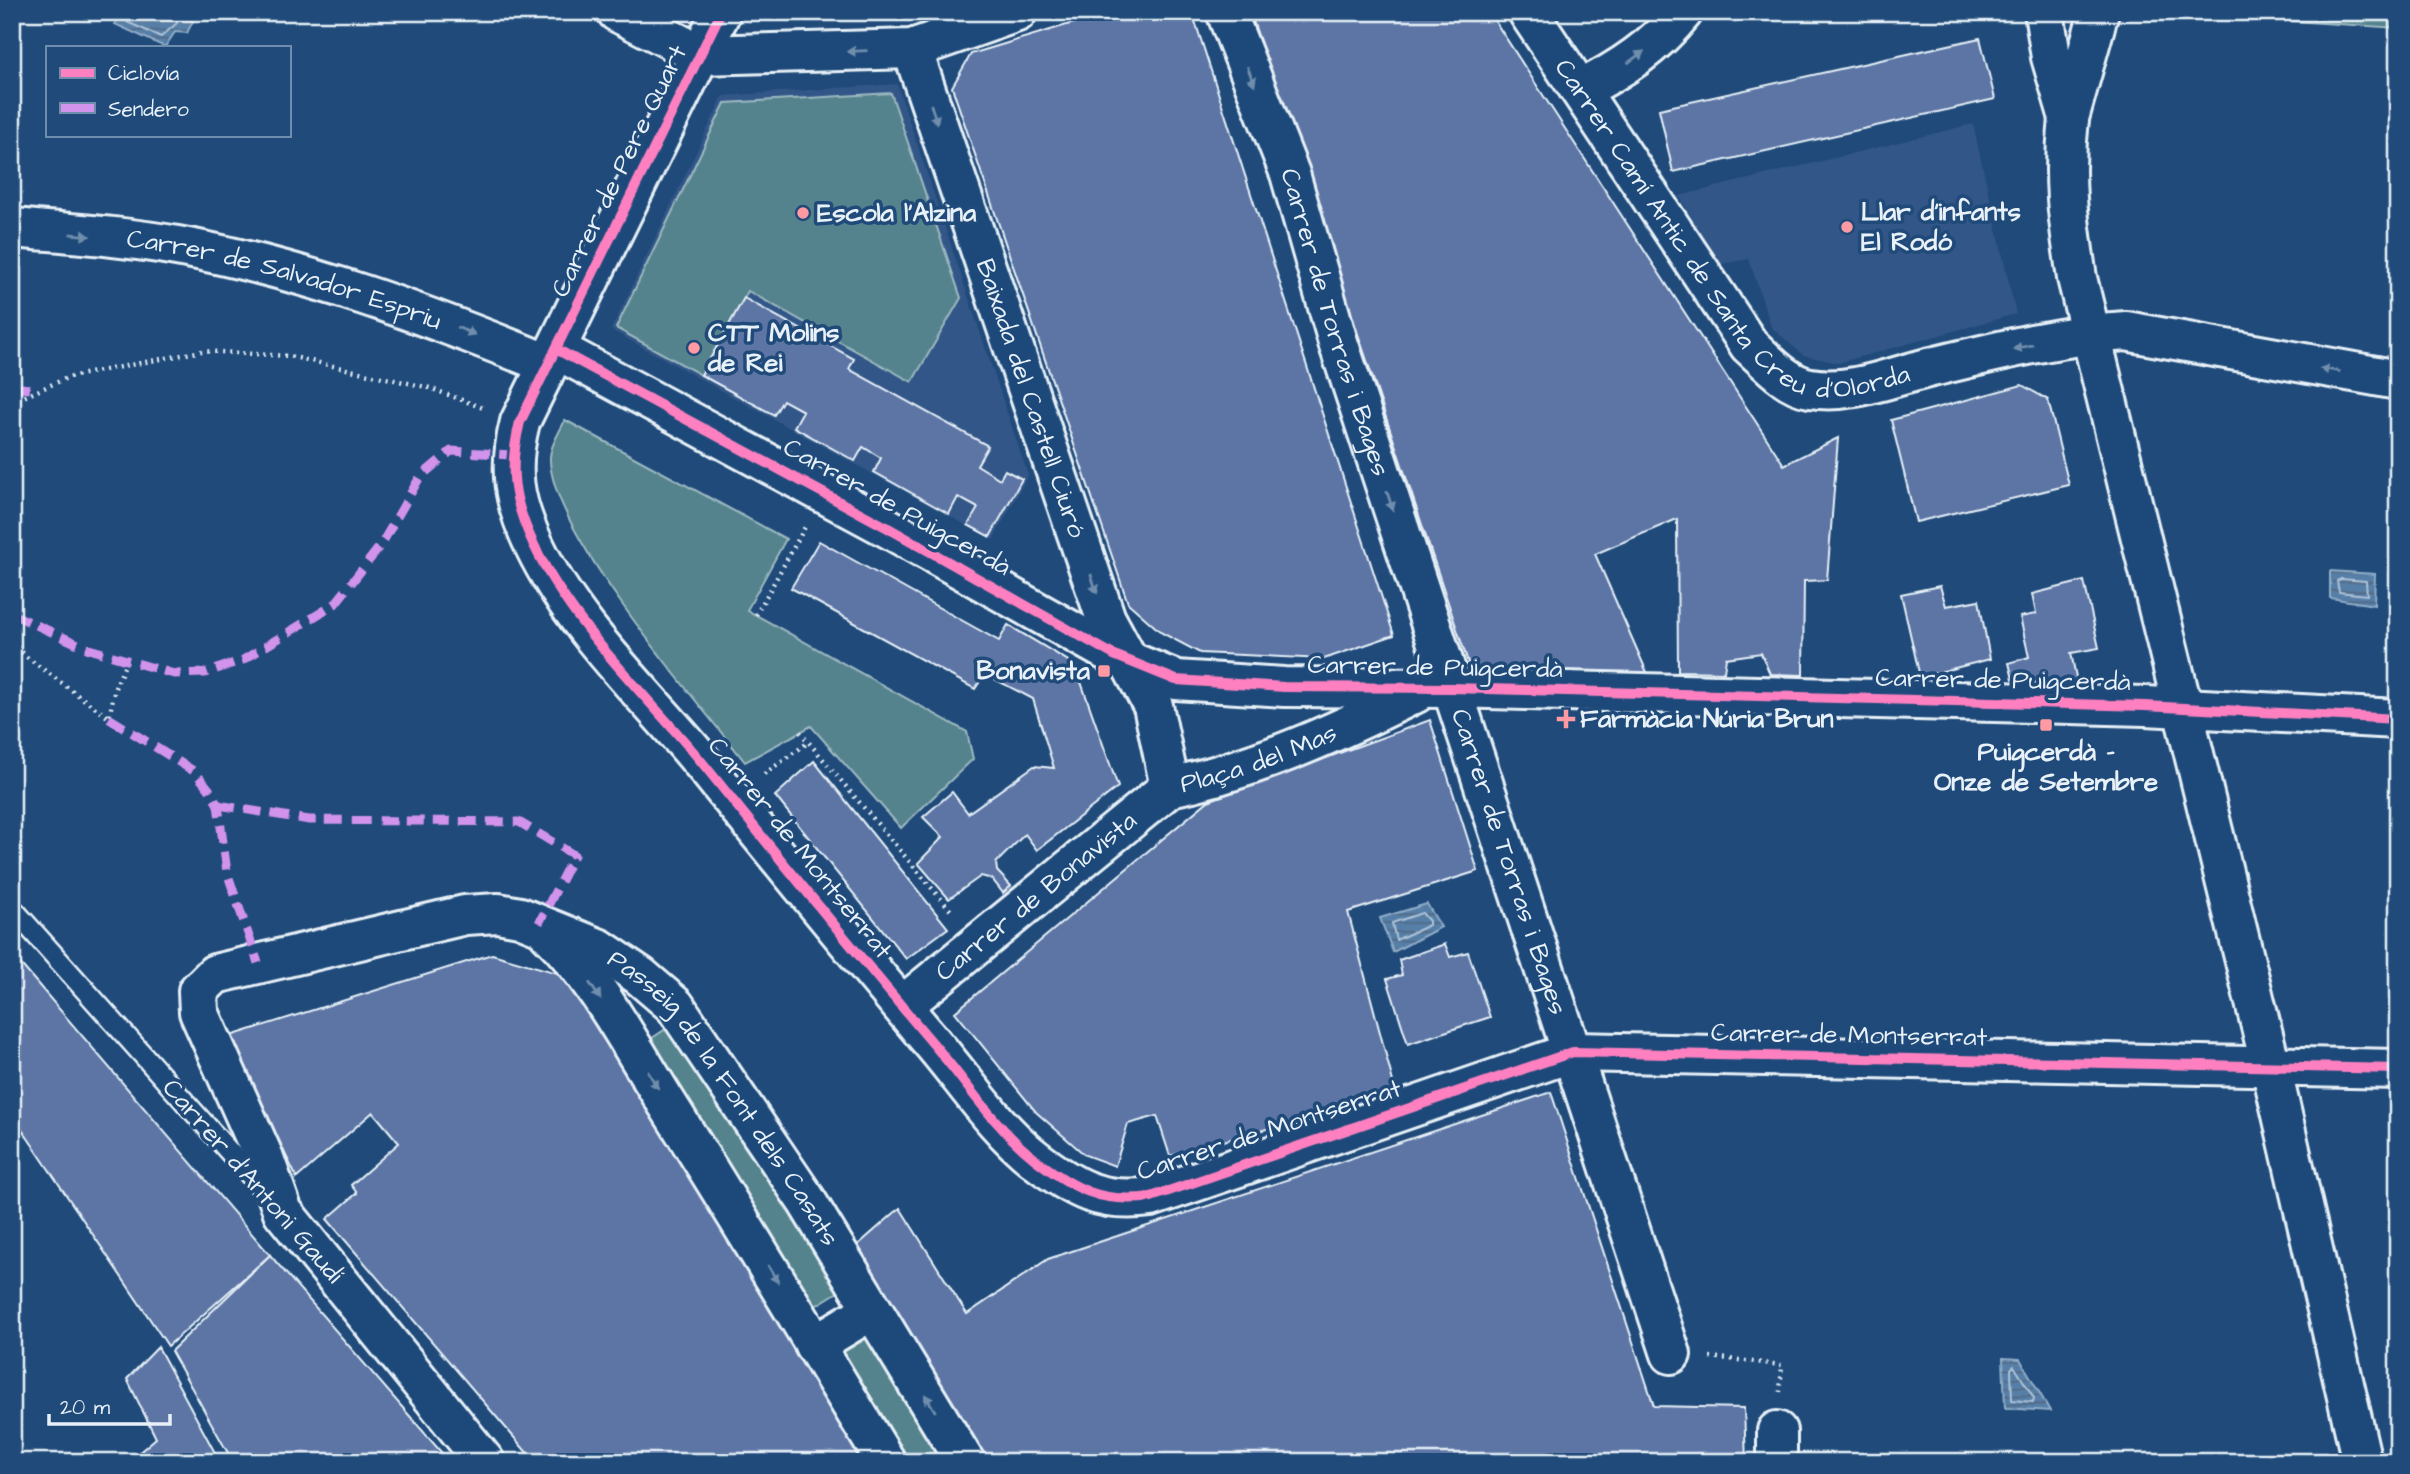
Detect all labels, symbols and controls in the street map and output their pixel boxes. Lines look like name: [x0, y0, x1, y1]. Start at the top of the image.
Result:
street label: Carrer de Pere Quart: [542, 39, 696, 303]
one-way arrow: [846, 45, 868, 56]
legend: [46, 46, 290, 136]
one-way arrow: [1627, 50, 1646, 64]
street label: Carrer Camí Antic de Santa Creu d'Olorda: [1546, 52, 1914, 408]
text: Ciclovía: [108, 59, 180, 88]
one-way arrow: [1246, 65, 1257, 86]
text: Sendero: [108, 95, 189, 124]
one-way arrow: [929, 103, 940, 124]
street label: Carrer de Torras i Bages: [1271, 164, 1399, 481]
place label: Llar d'infants El Rodó: [1861, 194, 2021, 260]
place label: Escola l'Alzina: [817, 195, 977, 231]
marker: Escola l'Alzina: [795, 205, 811, 221]
marker: Llar d'infants El Rodó: [1839, 219, 1855, 235]
street label: Carrer de Salvador Espriu: [125, 221, 447, 339]
one-way arrow: [69, 230, 91, 241]
street label: Baixada del Castell Ciuró: [967, 254, 1095, 543]
place label: CTT Molins de Rei: [707, 315, 839, 381]
one-way arrow: [456, 325, 476, 337]
marker: CTT Molins de Rei: [686, 340, 702, 356]
one-way arrow: [2012, 342, 2034, 353]
one-way arrow: [2319, 364, 2341, 375]
street label: Carrer de Puigcerdà: [776, 429, 1017, 586]
one-way arrow: [1385, 491, 1396, 512]
one-way arrow: [1089, 574, 1100, 595]
street label: Carrer de Puigcerdà: [1307, 647, 1563, 689]
place label: Bonavista: [976, 653, 1091, 689]
street label: Carrer de Puigcerdà: [1875, 660, 2131, 702]
marker: Bonavista: [1096, 663, 1112, 679]
place label: Farmàcia Núria Brun: [1580, 701, 1834, 737]
street label: Carrer de Torras i Bages: [1442, 704, 1576, 1019]
marker: Farmàcia Núria Brun: [1558, 711, 1574, 727]
street label: Plaça del Mas: [1177, 715, 1343, 802]
marker: Puigcerdà - Onze de Setembre: [2038, 717, 2054, 733]
street label: Carrer de Montserrat: [699, 729, 901, 967]
place label: Puigcerdà - Onze de Setembre: [1934, 734, 2158, 800]
street label: Carrer de Bonavista: [928, 803, 1144, 990]
street label: Passeig de la Font dels Casats: [601, 941, 848, 1253]
one-way arrow: [588, 981, 601, 1000]
street label: Carrer de Montserrat: [1711, 1015, 1988, 1055]
street label: Carrer de Montserrat: [1132, 1070, 1406, 1190]
street label: Carrer d'Antoni Gaudí: [154, 1071, 352, 1291]
one-way arrow: [646, 1071, 659, 1090]
one-way arrow: [767, 1264, 779, 1283]
scale bar: [49, 1383, 170, 1427]
text: 20 m: [60, 1393, 111, 1422]
one-way arrow: [923, 1393, 936, 1413]

